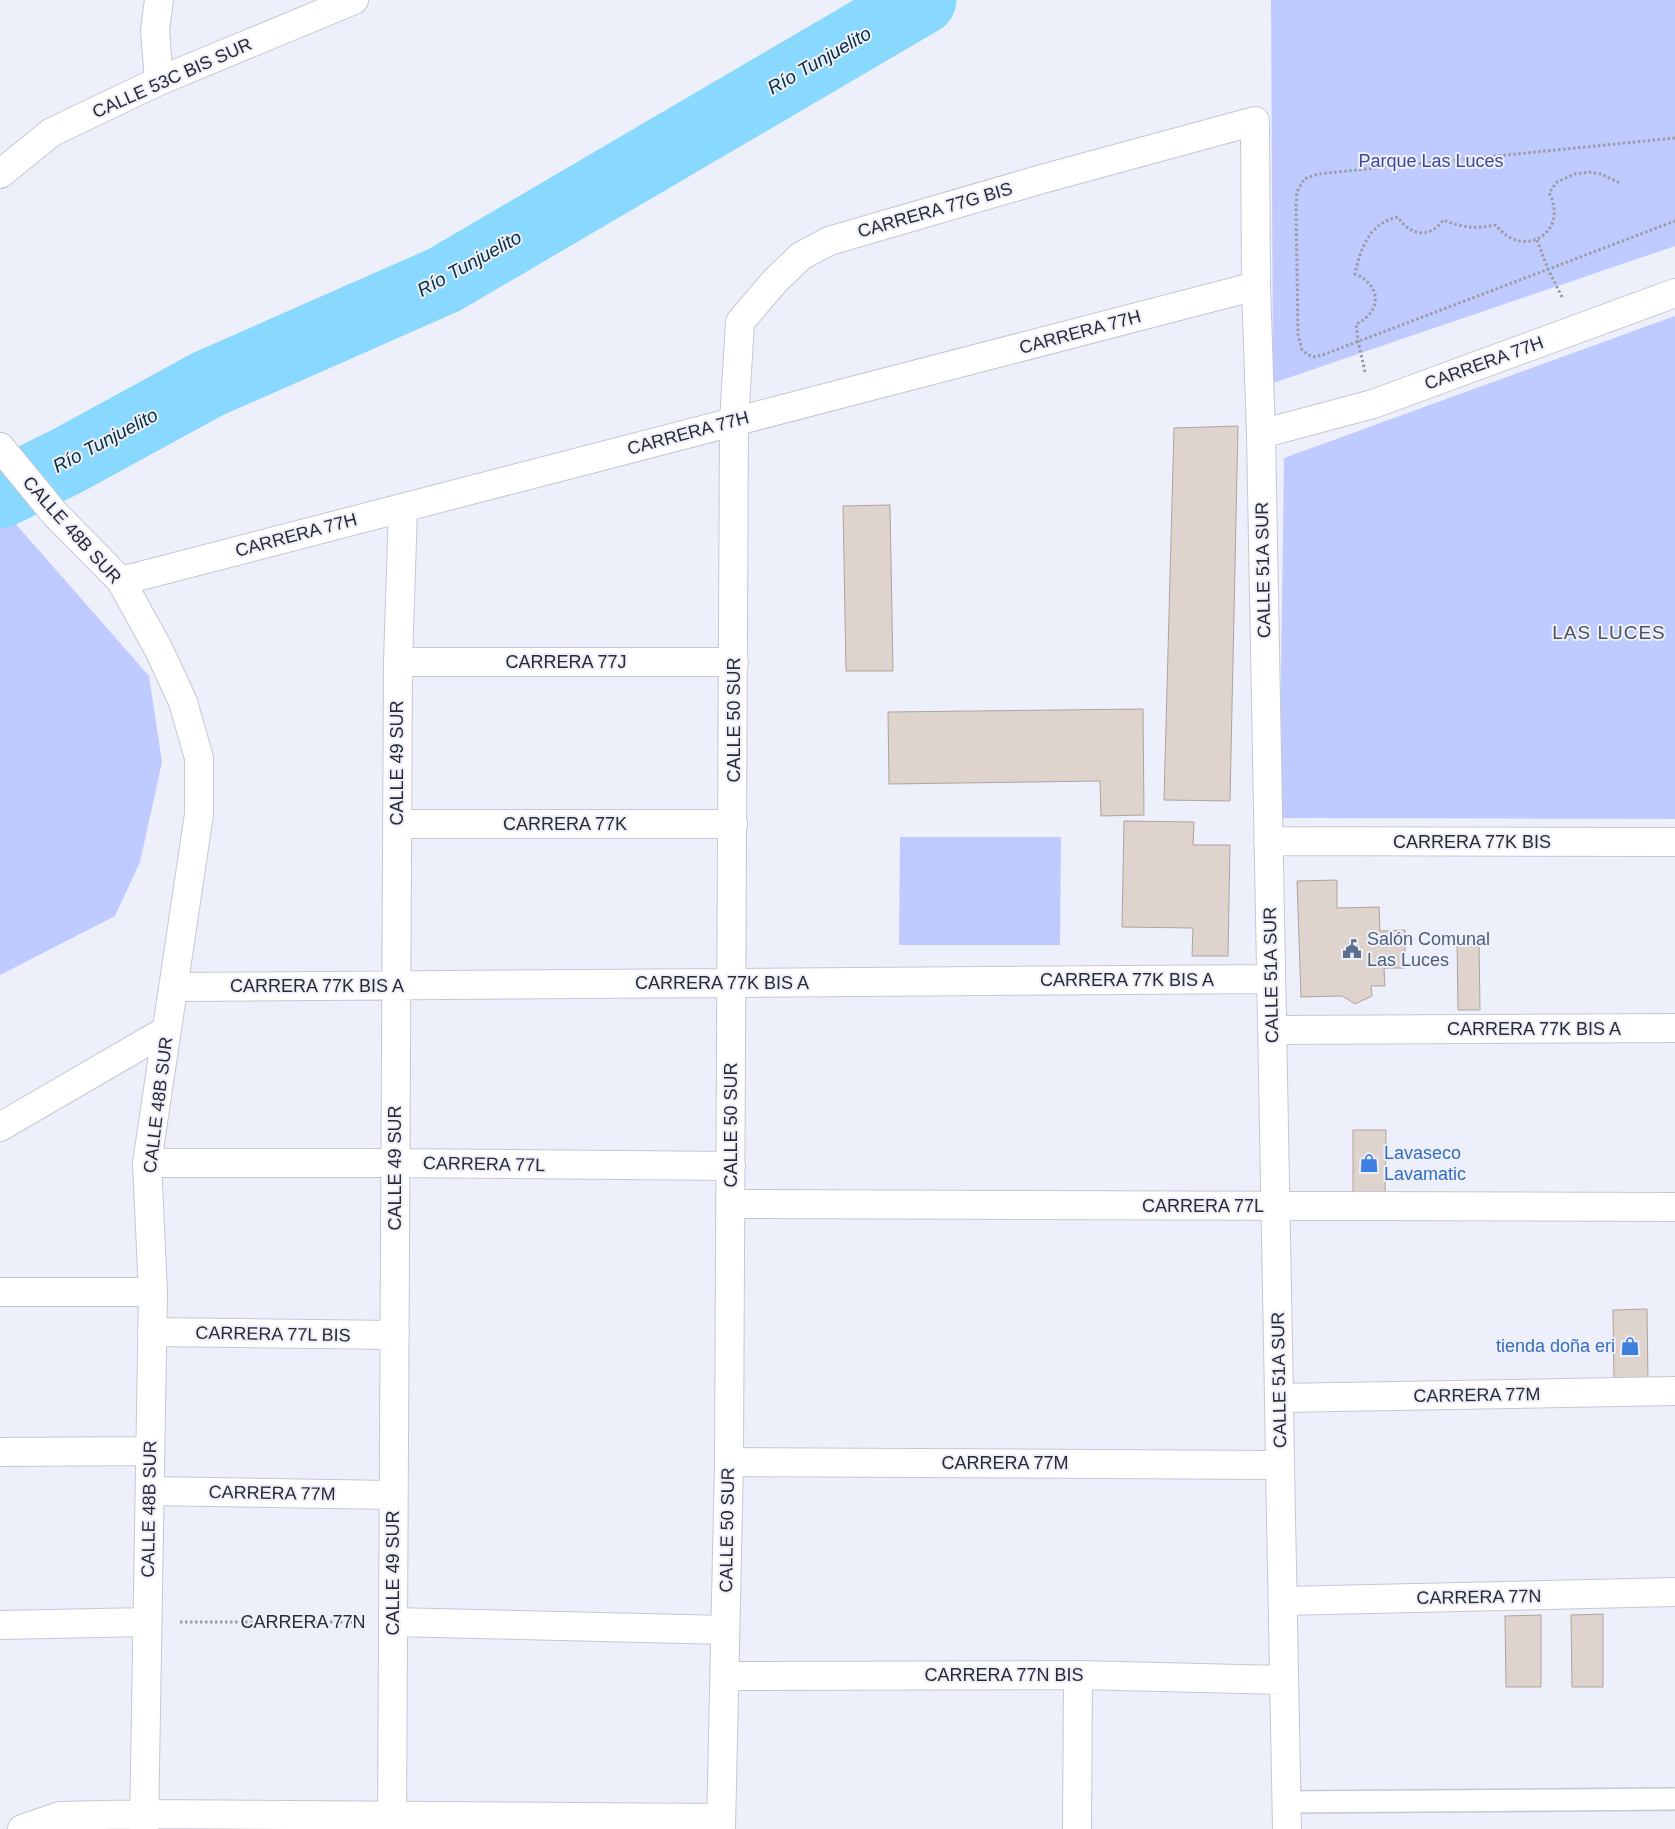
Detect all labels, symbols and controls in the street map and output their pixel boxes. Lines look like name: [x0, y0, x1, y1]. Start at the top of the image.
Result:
water label: Río Tunjuelito: [764, 22, 875, 98]
street label: CALLE 53C BIS SUR: [89, 34, 255, 122]
park label: Parque Las Luces: [1358, 151, 1504, 171]
street label: CARRERA 77G BIS: [855, 178, 1015, 242]
water label: Río Tunjuelito: [413, 226, 525, 301]
street label: CARRERA 77H: [1017, 306, 1143, 358]
street label: CARRERA 77H: [1422, 332, 1546, 394]
water label: Río Tunjuelito: [49, 404, 161, 477]
street label: CARRERA 77H: [625, 407, 751, 459]
street label: CALLE 48B SUR: [19, 472, 125, 588]
street label: CALLE 51A SUR: [1252, 502, 1274, 638]
street label: CARRERA 77H: [233, 509, 359, 561]
district label: LAS LUCES: [1552, 622, 1666, 643]
street label: CARRERA 77J: [505, 652, 627, 672]
street label: CALLE 50 SUR: [724, 657, 744, 783]
street label: CALLE 49 SUR: [387, 700, 407, 826]
street label: CARRERA 77K: [503, 814, 627, 834]
street label: CARRERA 77K BIS: [1393, 832, 1551, 852]
street label: CALLE 51A SUR: [1260, 907, 1282, 1043]
place label: Salón Comunal Las Luces: [1367, 929, 1490, 970]
public building icon: Salón Comunal Las Luces: [1341, 938, 1363, 960]
street label: CARRERA 77K BIS A: [1040, 970, 1214, 990]
street label: CARRERA 77K BIS A: [635, 973, 809, 993]
street label: CARRERA 77K BIS A: [230, 976, 404, 996]
street label: CARRERA 77K BIS A: [1447, 1019, 1621, 1039]
street label: CALLE 48B SUR: [140, 1036, 176, 1174]
street label: CALLE 50 SUR: [721, 1062, 741, 1188]
street label: CALLE 49 SUR: [385, 1105, 405, 1231]
place label: Lavaseco Lavamatic: [1384, 1143, 1466, 1184]
shop icon: Lavaseco Lavamatic: [1358, 1152, 1380, 1174]
street label: CARRERA 77L: [423, 1153, 545, 1175]
street label: CARRERA 77L: [1142, 1196, 1264, 1216]
street label: CALLE 51A SUR: [1268, 1312, 1290, 1448]
street label: CARRERA 77L BIS: [195, 1323, 351, 1345]
shop icon: tienda doña eri: [1619, 1335, 1641, 1357]
place label: tienda doña eri: [1496, 1336, 1615, 1356]
street label: CARRERA 77M: [1413, 1384, 1541, 1406]
street label: CALLE 48B SUR: [138, 1440, 160, 1578]
street label: CARRERA 77M: [941, 1453, 1069, 1473]
street label: CALLE 50 SUR: [716, 1467, 738, 1593]
street label: CARRERA 77M: [208, 1482, 336, 1504]
street label: CALLE 49 SUR: [383, 1510, 403, 1636]
street label: CARRERA 77N: [1416, 1586, 1542, 1608]
street label: CARRERA 77N: [240, 1612, 366, 1632]
street label: CARRERA 77N BIS: [924, 1665, 1084, 1685]

